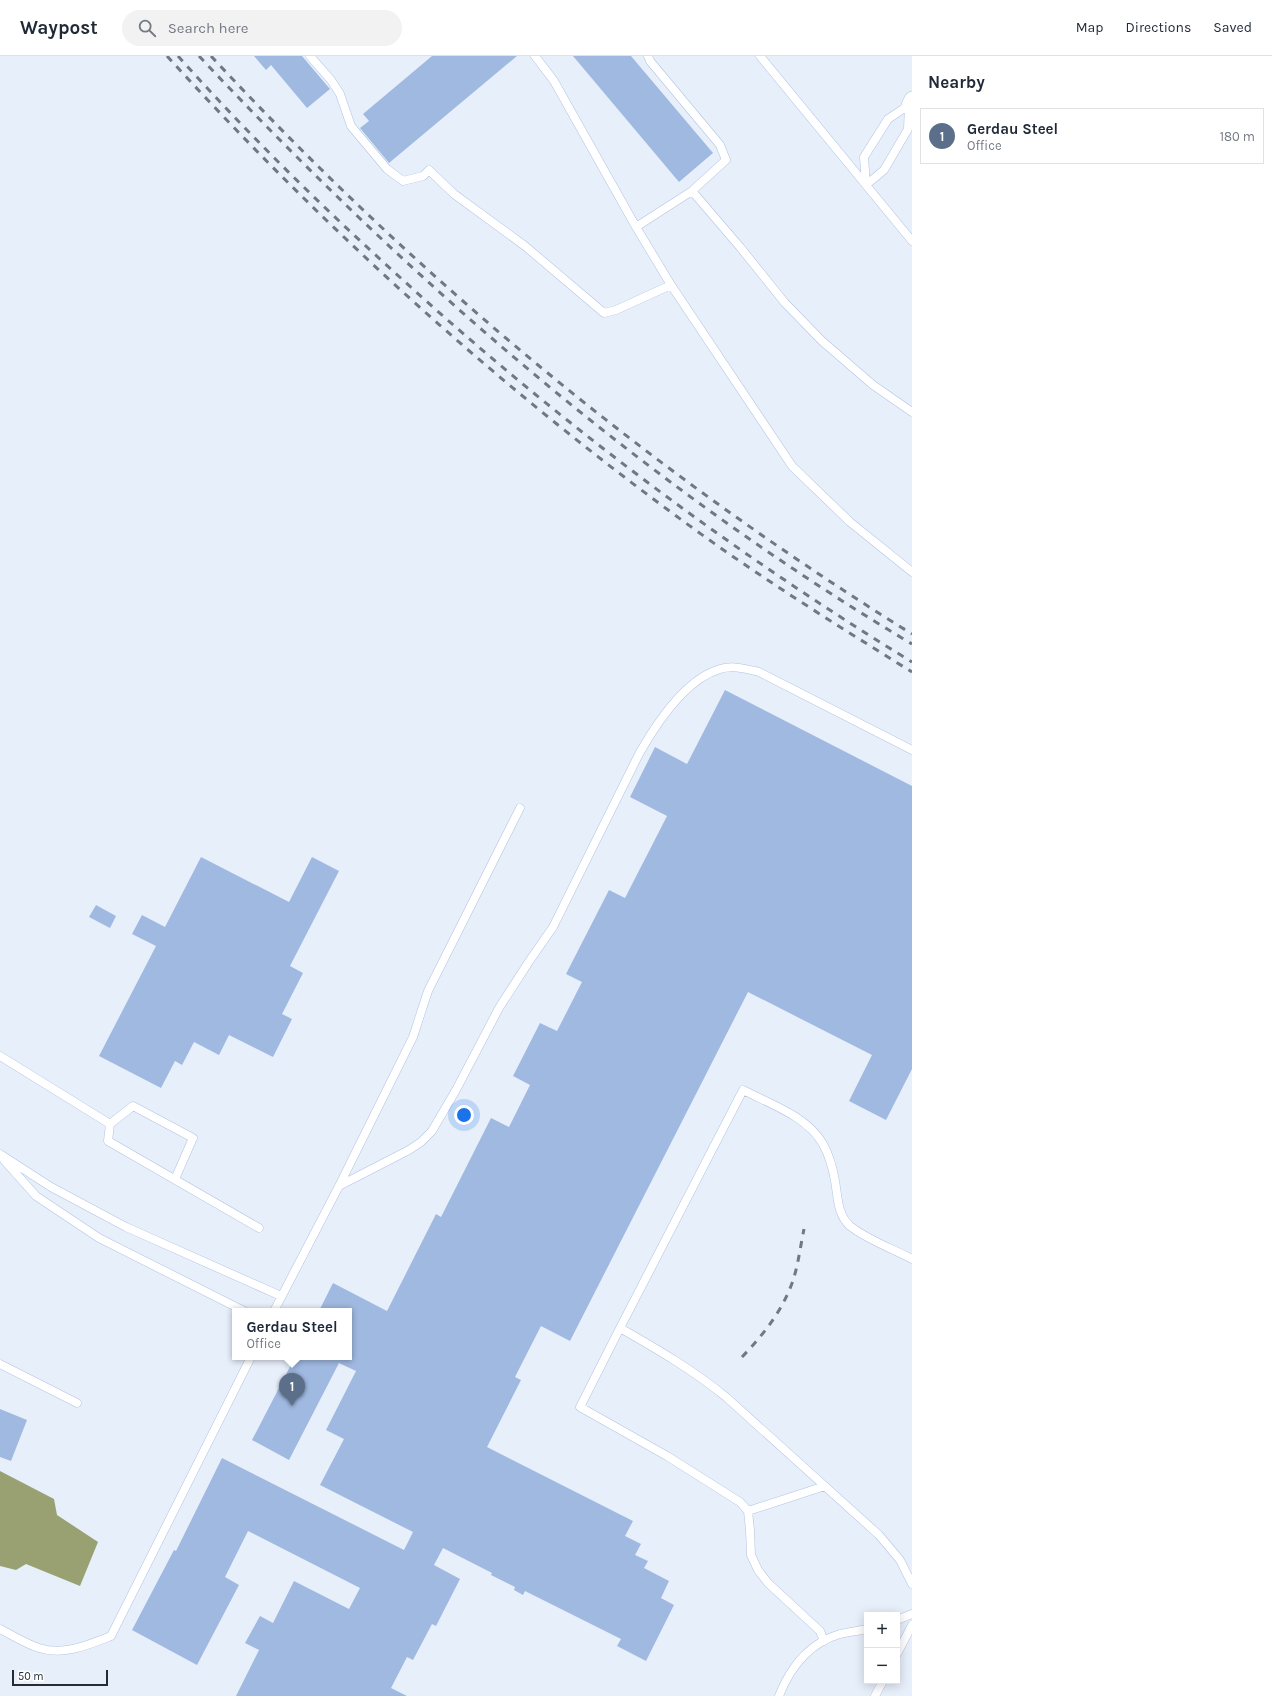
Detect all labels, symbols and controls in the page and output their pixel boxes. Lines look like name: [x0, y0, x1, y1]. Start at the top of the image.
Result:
search box: [122, 10, 402, 46]
text: Waypost: [20, 17, 98, 39]
icon: search: [136, 17, 158, 39]
text: Search here: [168, 19, 248, 37]
text: Map: [1076, 19, 1104, 36]
text: Directions: [1126, 19, 1191, 36]
text: Saved: [1213, 19, 1252, 36]
text: Nearby: [928, 72, 985, 92]
text: Gerdau Steel: [967, 120, 1058, 138]
text: 1: [940, 129, 944, 144]
text: 180 m: [1220, 129, 1255, 144]
text: Office: [967, 138, 1002, 153]
your location: [454, 1105, 474, 1125]
popup: [232, 1308, 352, 1360]
text: Gerdau Steel: [246, 1318, 338, 1336]
text: Office: [246, 1336, 281, 1351]
pin: 1: [279, 1373, 305, 1406]
map controls: [864, 1612, 900, 1684]
button: +: [864, 1612, 900, 1648]
button: −: [864, 1648, 900, 1684]
scale bar: [12, 1668, 108, 1687]
text: 50 m: [18, 1670, 44, 1683]

